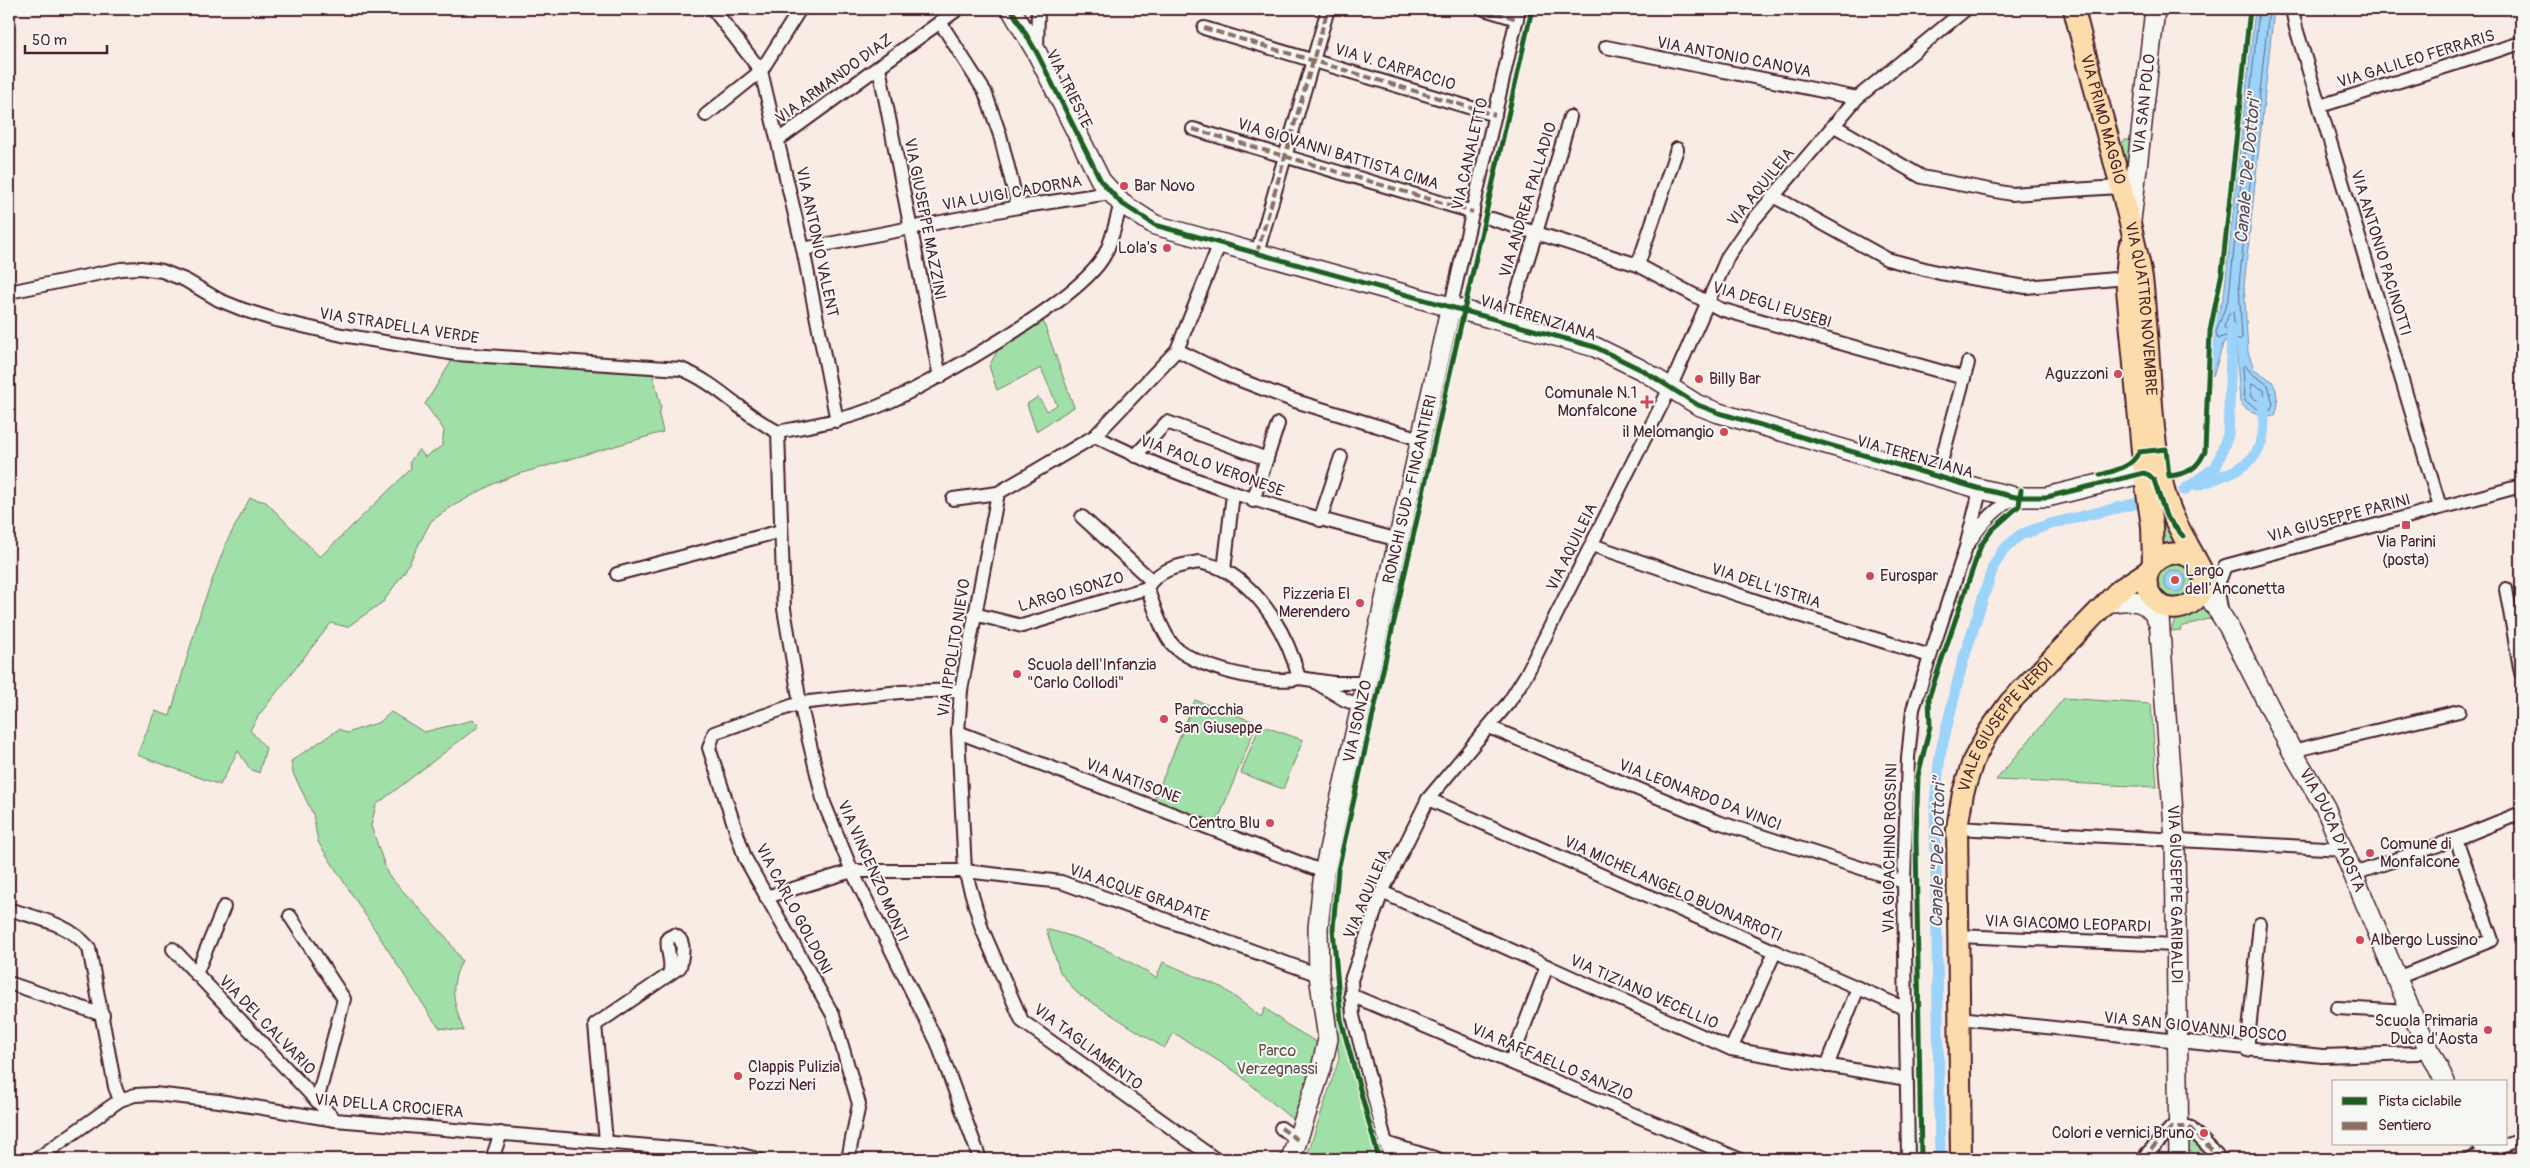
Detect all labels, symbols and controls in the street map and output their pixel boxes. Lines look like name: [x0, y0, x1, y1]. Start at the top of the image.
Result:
scale bar: [25, 22, 108, 54]
street label: VIA GALILEO FERRARIS: [2335, 26, 2497, 92]
street label: VIA ARMANDO DIAZ: [772, 30, 897, 128]
text: 50 m: [32, 31, 67, 50]
street label: VIA ANTONIO CANOVA: [1655, 32, 1813, 82]
street label: VIA V. CARPACCIO: [1332, 39, 1458, 95]
street label: VIA TRIESTE: [1041, 46, 1097, 132]
street label: VIA PRIMO MAGGIO: [2076, 52, 2130, 186]
street label: VIA SAN POLO: [2129, 53, 2160, 155]
water label: Canale "De' Dottori": [2230, 90, 2266, 244]
street label: VIA CANALETTO: [1447, 96, 1493, 212]
street label: VIA GIOVANNI BATTISTA CIMA: [1235, 114, 1441, 194]
street label: VIA ANDREA PALLADIO: [1495, 120, 1561, 280]
street label: VIA GIUSEPPE MAZZINI: [900, 136, 950, 302]
street label: VIA AQUILEIA: [1723, 144, 1799, 230]
street label: VIA ANTONIO VALENT: [791, 165, 843, 319]
street label: VIA ANTONIO PACINOTTI: [2346, 168, 2416, 338]
street label: VIA LUIGI CADORNA: [941, 171, 1083, 215]
place label: Bar Novo: [1134, 176, 1195, 196]
marker: Bar Novo: [1118, 180, 1130, 192]
street label: VIA QUATTRO NOVEMBRE: [2120, 220, 2161, 396]
place label: Lola's: [1118, 238, 1157, 258]
marker: Lola's: [1161, 242, 1173, 254]
street label: VIA DEGLI EUSEBI: [1710, 277, 1834, 333]
street label: VIA TERENZIANA: [1477, 291, 1599, 345]
street label: VIA STRADELLA VERDE: [318, 303, 480, 349]
place label: Aguzzoni: [2045, 364, 2108, 384]
marker: Aguzzoni: [2112, 368, 2124, 380]
place label: Billy Bar: [1709, 369, 1761, 389]
marker: Billy Bar: [1693, 373, 1705, 385]
place label: Comunale N.1 Monfalcone: [1545, 383, 1637, 421]
street label: RONCHI SUD - FINCANTIERI: [1378, 392, 1442, 586]
marker: Comunale N.1 Monfalcone: [1641, 396, 1653, 408]
place label: il Melomangio: [1623, 422, 1714, 442]
marker: il Melomangio: [1718, 426, 1730, 438]
street label: VIA PAOLO VERONESE: [1137, 431, 1287, 501]
street label: VIA TERENZIANA: [1854, 431, 1976, 483]
street label: VIA GIUSEPPE PARINI: [2265, 489, 2413, 547]
street label: VIA AQUILEIA: [1542, 500, 1602, 594]
marker: Via Parini (posta): [2400, 519, 2412, 531]
place label: Via Parini (posta): [2376, 532, 2436, 570]
street label: VIA DELL'ISTRIA: [1709, 559, 1823, 613]
place label: Largo dell'Anconetta: [2185, 561, 2285, 599]
place label: Eurospar: [1880, 566, 1938, 586]
street label: LARGO ISONZO: [1016, 567, 1126, 617]
marker: Eurospar: [1864, 570, 1876, 582]
marker: Largo dell'Anconetta: [2169, 574, 2181, 586]
street label: VIA IPPOLITO NIEVO: [933, 577, 975, 719]
place label: Pizzeria El Merendero: [1279, 584, 1350, 622]
marker: Pizzeria El Merendero: [1354, 597, 1366, 609]
street label: VIALE GIUSEPPE VERDI: [1954, 653, 2058, 795]
place label: Scuola dell'Infanzia "Carlo Collodi": [1027, 655, 1157, 693]
marker: Scuola dell'Infanzia "Carlo Collodi": [1011, 668, 1023, 680]
street label: VIA ISONZO: [1339, 678, 1377, 764]
place label: Parrocchia San Giuseppe: [1174, 700, 1262, 738]
marker: Parrocchia San Giuseppe: [1158, 713, 1170, 725]
street label: VIA NATISONE: [1083, 754, 1183, 808]
street label: VIA LEONARDO DA VINCI: [1616, 755, 1784, 835]
street label: VIA GIOACHINO ROSSINI: [1879, 763, 1901, 933]
street label: VIA DUCA D'AOSTA: [2295, 765, 2370, 895]
water label: Canale "De' Dottori": [1925, 774, 1951, 928]
street label: VIA VINCENZO MONTI: [833, 797, 913, 945]
street label: VIA GIUSEPPE GARIBALDI: [2162, 804, 2187, 984]
place label: Centro Blu: [1189, 813, 1260, 833]
marker: Centro Blu: [1264, 817, 1276, 829]
street label: VIA MICHELANGELO BUONARROTI: [1561, 832, 1785, 946]
place label: Comune di Monfalcone: [2380, 834, 2460, 872]
street label: VIA CARLO GOLDONI: [751, 840, 837, 978]
street label: VIA AQUILEIA: [1339, 846, 1395, 942]
marker: Comune di Monfalcone: [2364, 847, 2376, 859]
street label: VIA ACQUE GRADATE: [1066, 860, 1212, 926]
street label: VIA GIACOMO LEOPARDI: [1984, 911, 2152, 937]
place label: Albergo Lussino: [2370, 930, 2478, 950]
marker: Albergo Lussino: [2354, 934, 2366, 946]
street label: VIA TIZIANO VECELLIO: [1567, 950, 1721, 1034]
street label: VIA DEL CALVARIO: [214, 971, 320, 1079]
street label: VIA TAGLIAMENTO: [1030, 1000, 1146, 1094]
street label: VIA SAN GIOVANNI BOSCO: [2103, 1007, 2287, 1047]
place label: Scuola Primaria Duca d'Aosta: [2375, 1011, 2478, 1049]
street label: VIA RAFFAELLO SANZIO: [1468, 1019, 1636, 1105]
marker: Scuola Primaria Duca d'Aosta: [2482, 1024, 2494, 1036]
park label: Parco Verzegnassi: [1236, 1041, 1318, 1079]
place label: Clappis Pulizia Pozzi Neri: [748, 1057, 840, 1095]
marker: Clappis Pulizia Pozzi Neri: [732, 1070, 744, 1082]
legend: [2332, 1080, 2508, 1146]
street label: VIA DELLA CROCIERA: [313, 1090, 465, 1122]
text: Pista ciclabile: [2378, 1092, 2462, 1111]
text: Sentiero: [2378, 1116, 2431, 1135]
place label: Colori e vernici Bruno: [2052, 1123, 2194, 1143]
marker: Colori e vernici Bruno: [2198, 1127, 2210, 1139]

